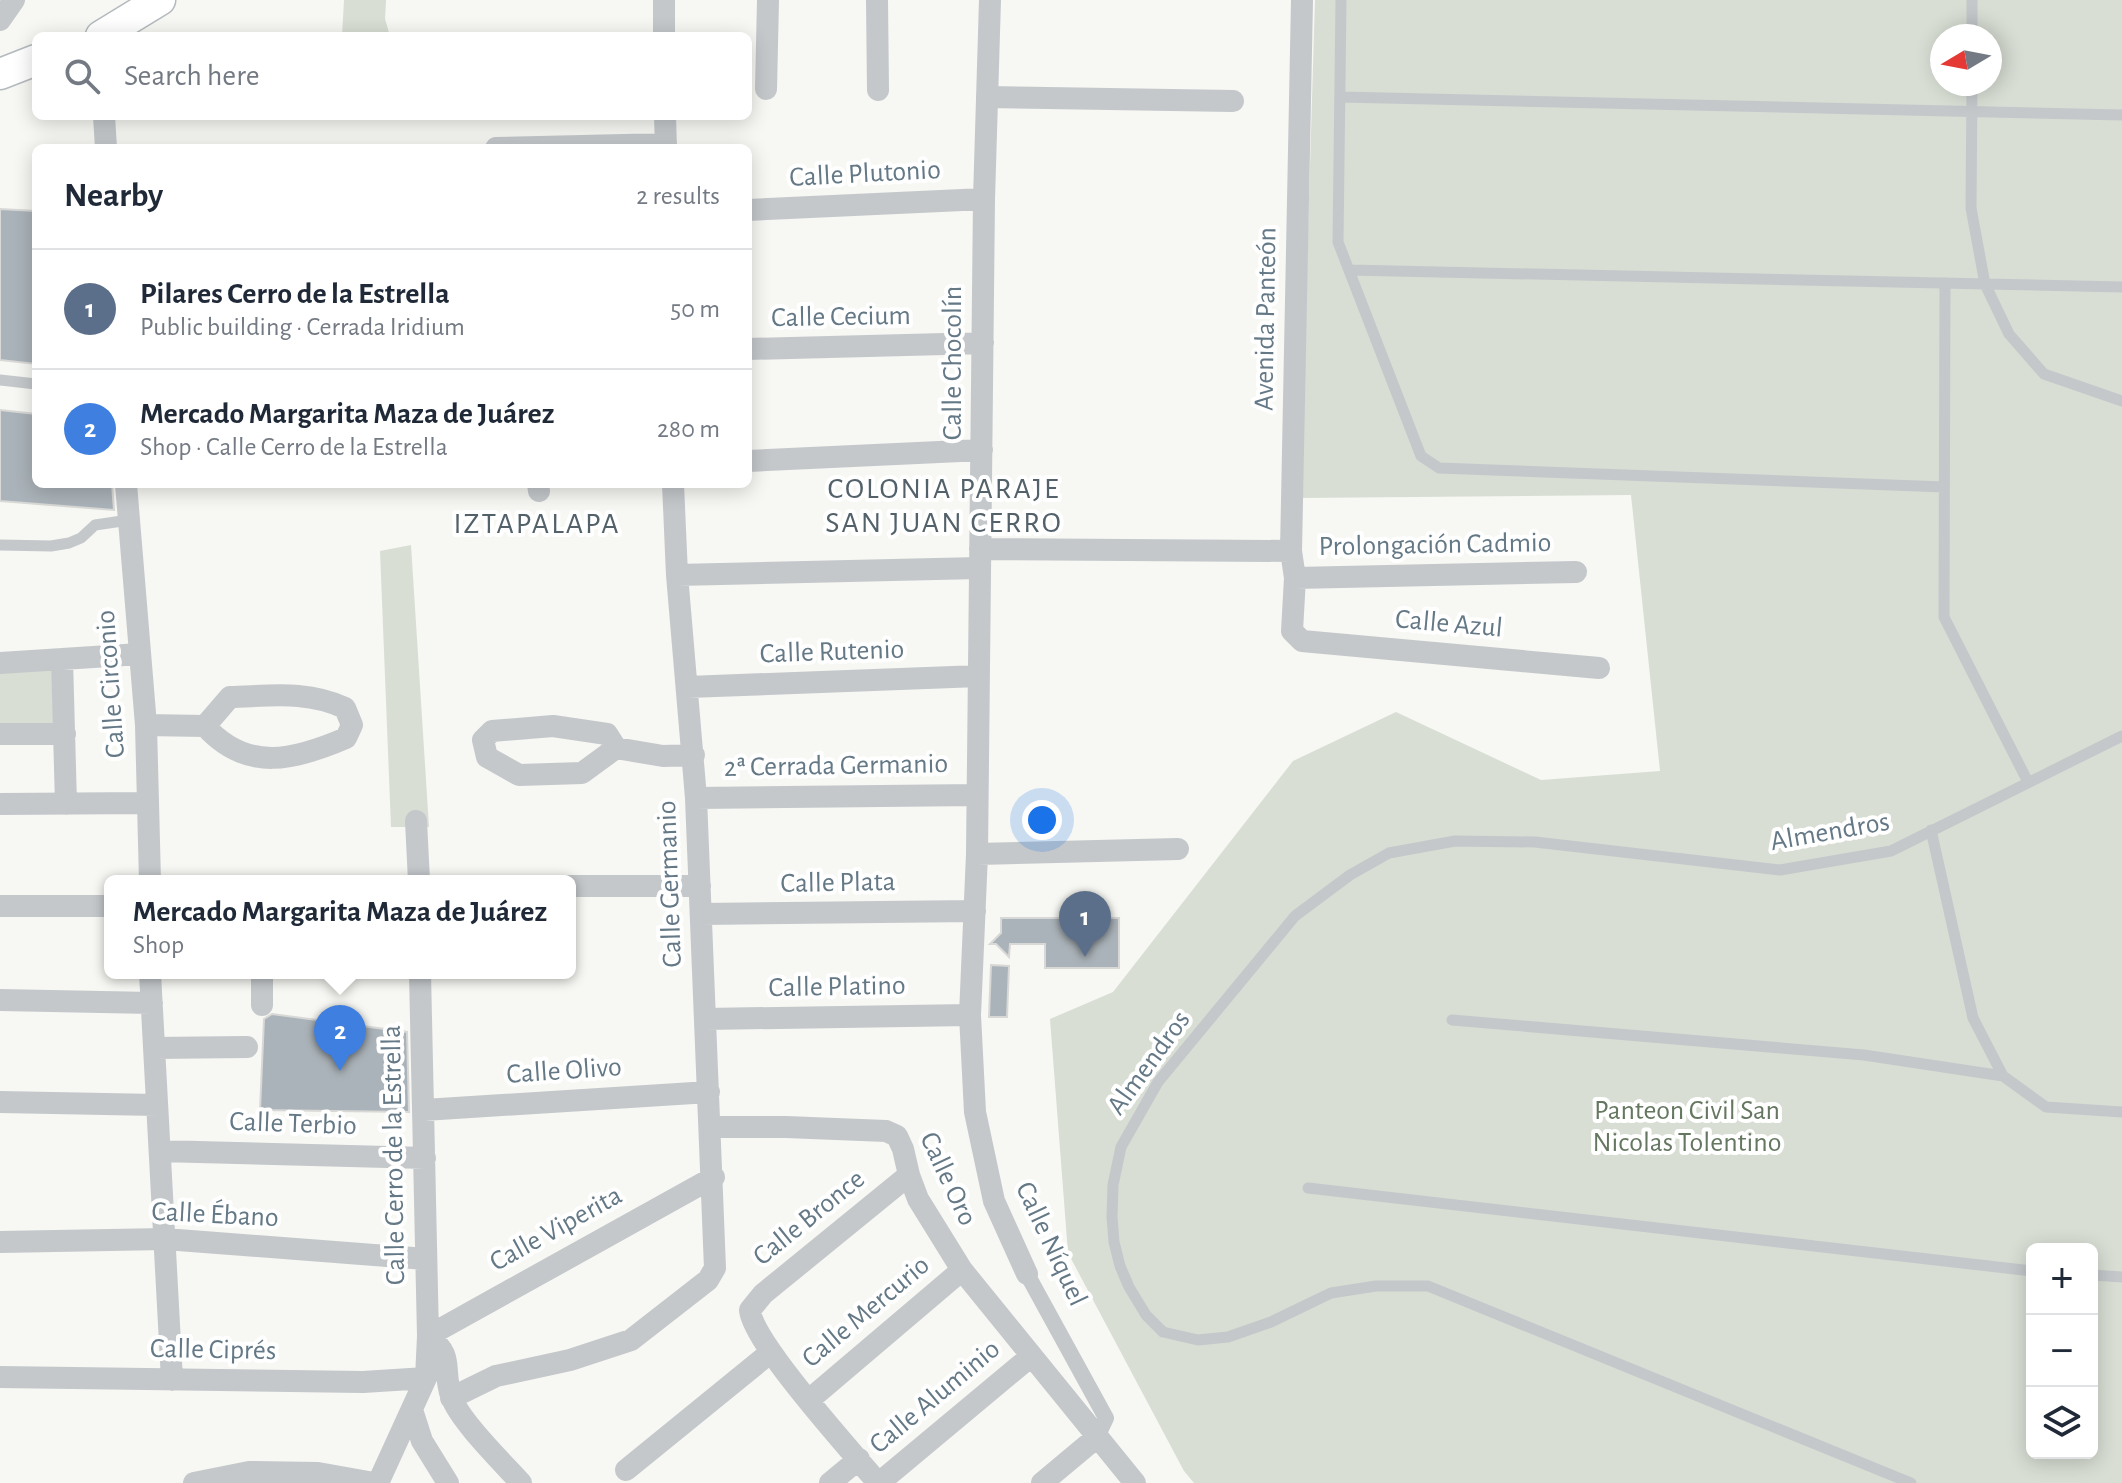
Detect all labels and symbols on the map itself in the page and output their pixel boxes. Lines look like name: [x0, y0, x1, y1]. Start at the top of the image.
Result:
north arrow: [1930, 24, 2002, 96]
street label: Calle Plutonio: [789, 156, 941, 192]
street label: Avenida Panteón: [1250, 227, 1282, 411]
street label: Calle Chocolín: [939, 286, 967, 440]
street label: Calle Cecium: [771, 302, 911, 332]
district label: COLONIA PARAJE SAN JUAN CERRO: [825, 474, 1063, 538]
district label: IZTAPALAPA: [454, 509, 620, 539]
street label: Prolongación Cadmio: [1318, 529, 1552, 561]
street label: Calle Azul: [1394, 605, 1504, 643]
street label: Calle Circonio: [92, 609, 130, 759]
street label: Calle Rutenio: [759, 635, 905, 669]
street label: 2ª Cerrada Germanio: [724, 750, 948, 782]
street label: Calle Germanio: [653, 800, 687, 968]
your location: [1022, 800, 1062, 840]
street label: Almendros: [1768, 808, 1892, 856]
street label: Calle Plata: [780, 868, 896, 898]
pin: 1: [1059, 891, 1111, 957]
street label: Calle Platino: [768, 972, 906, 1002]
pin: 2: [314, 1005, 366, 1071]
street label: Almendros: [1102, 1006, 1196, 1120]
street label: Calle Cerro de la Estrella: [378, 1025, 410, 1285]
street label: Calle Olivo: [505, 1053, 623, 1089]
park label: Panteon Civil San Nicolas Tolentino: [1592, 1097, 1782, 1157]
street label: Calle Terbio: [229, 1108, 357, 1140]
street label: Calle Oro: [914, 1128, 982, 1230]
street label: Calle Bronce: [748, 1165, 870, 1271]
street label: Calle Níquel: [1010, 1178, 1092, 1310]
street label: Calle Viperita: [485, 1181, 627, 1277]
street label: Calle Ébano: [151, 1195, 280, 1232]
street label: Calle Mercurio: [797, 1251, 935, 1373]
street label: Calle Ciprés: [150, 1335, 276, 1365]
street label: Calle Aluminio: [865, 1335, 1005, 1459]

